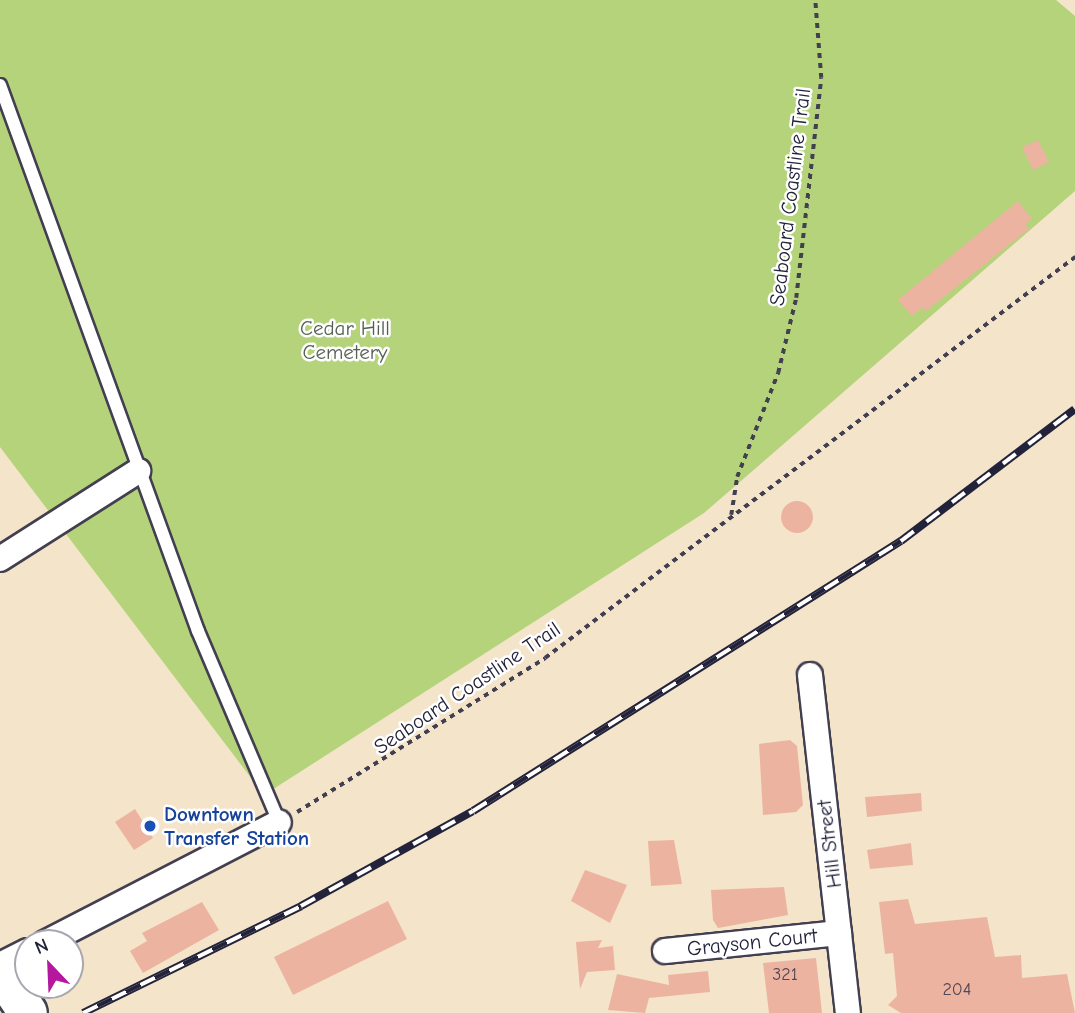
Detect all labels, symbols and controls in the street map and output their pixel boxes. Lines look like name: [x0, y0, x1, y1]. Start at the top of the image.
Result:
street label: Seaboard Coastline Trail: [764, 87, 816, 307]
park label: Cedar Hill Cemetery: [300, 315, 390, 365]
street label: Seaboard Coastline Trail: [369, 616, 565, 760]
street label: Hill Street: [811, 798, 847, 890]
place label: Downtown Transfer Station: [164, 801, 309, 851]
marker: Downtown Transfer Station: [142, 818, 158, 834]
street label: Grayson Court: [686, 923, 818, 961]
north arrow: [14, 929, 84, 999]
text: N: [32, 934, 52, 959]
house number: 321: [772, 964, 798, 986]
house number: 204: [942, 979, 972, 1001]

